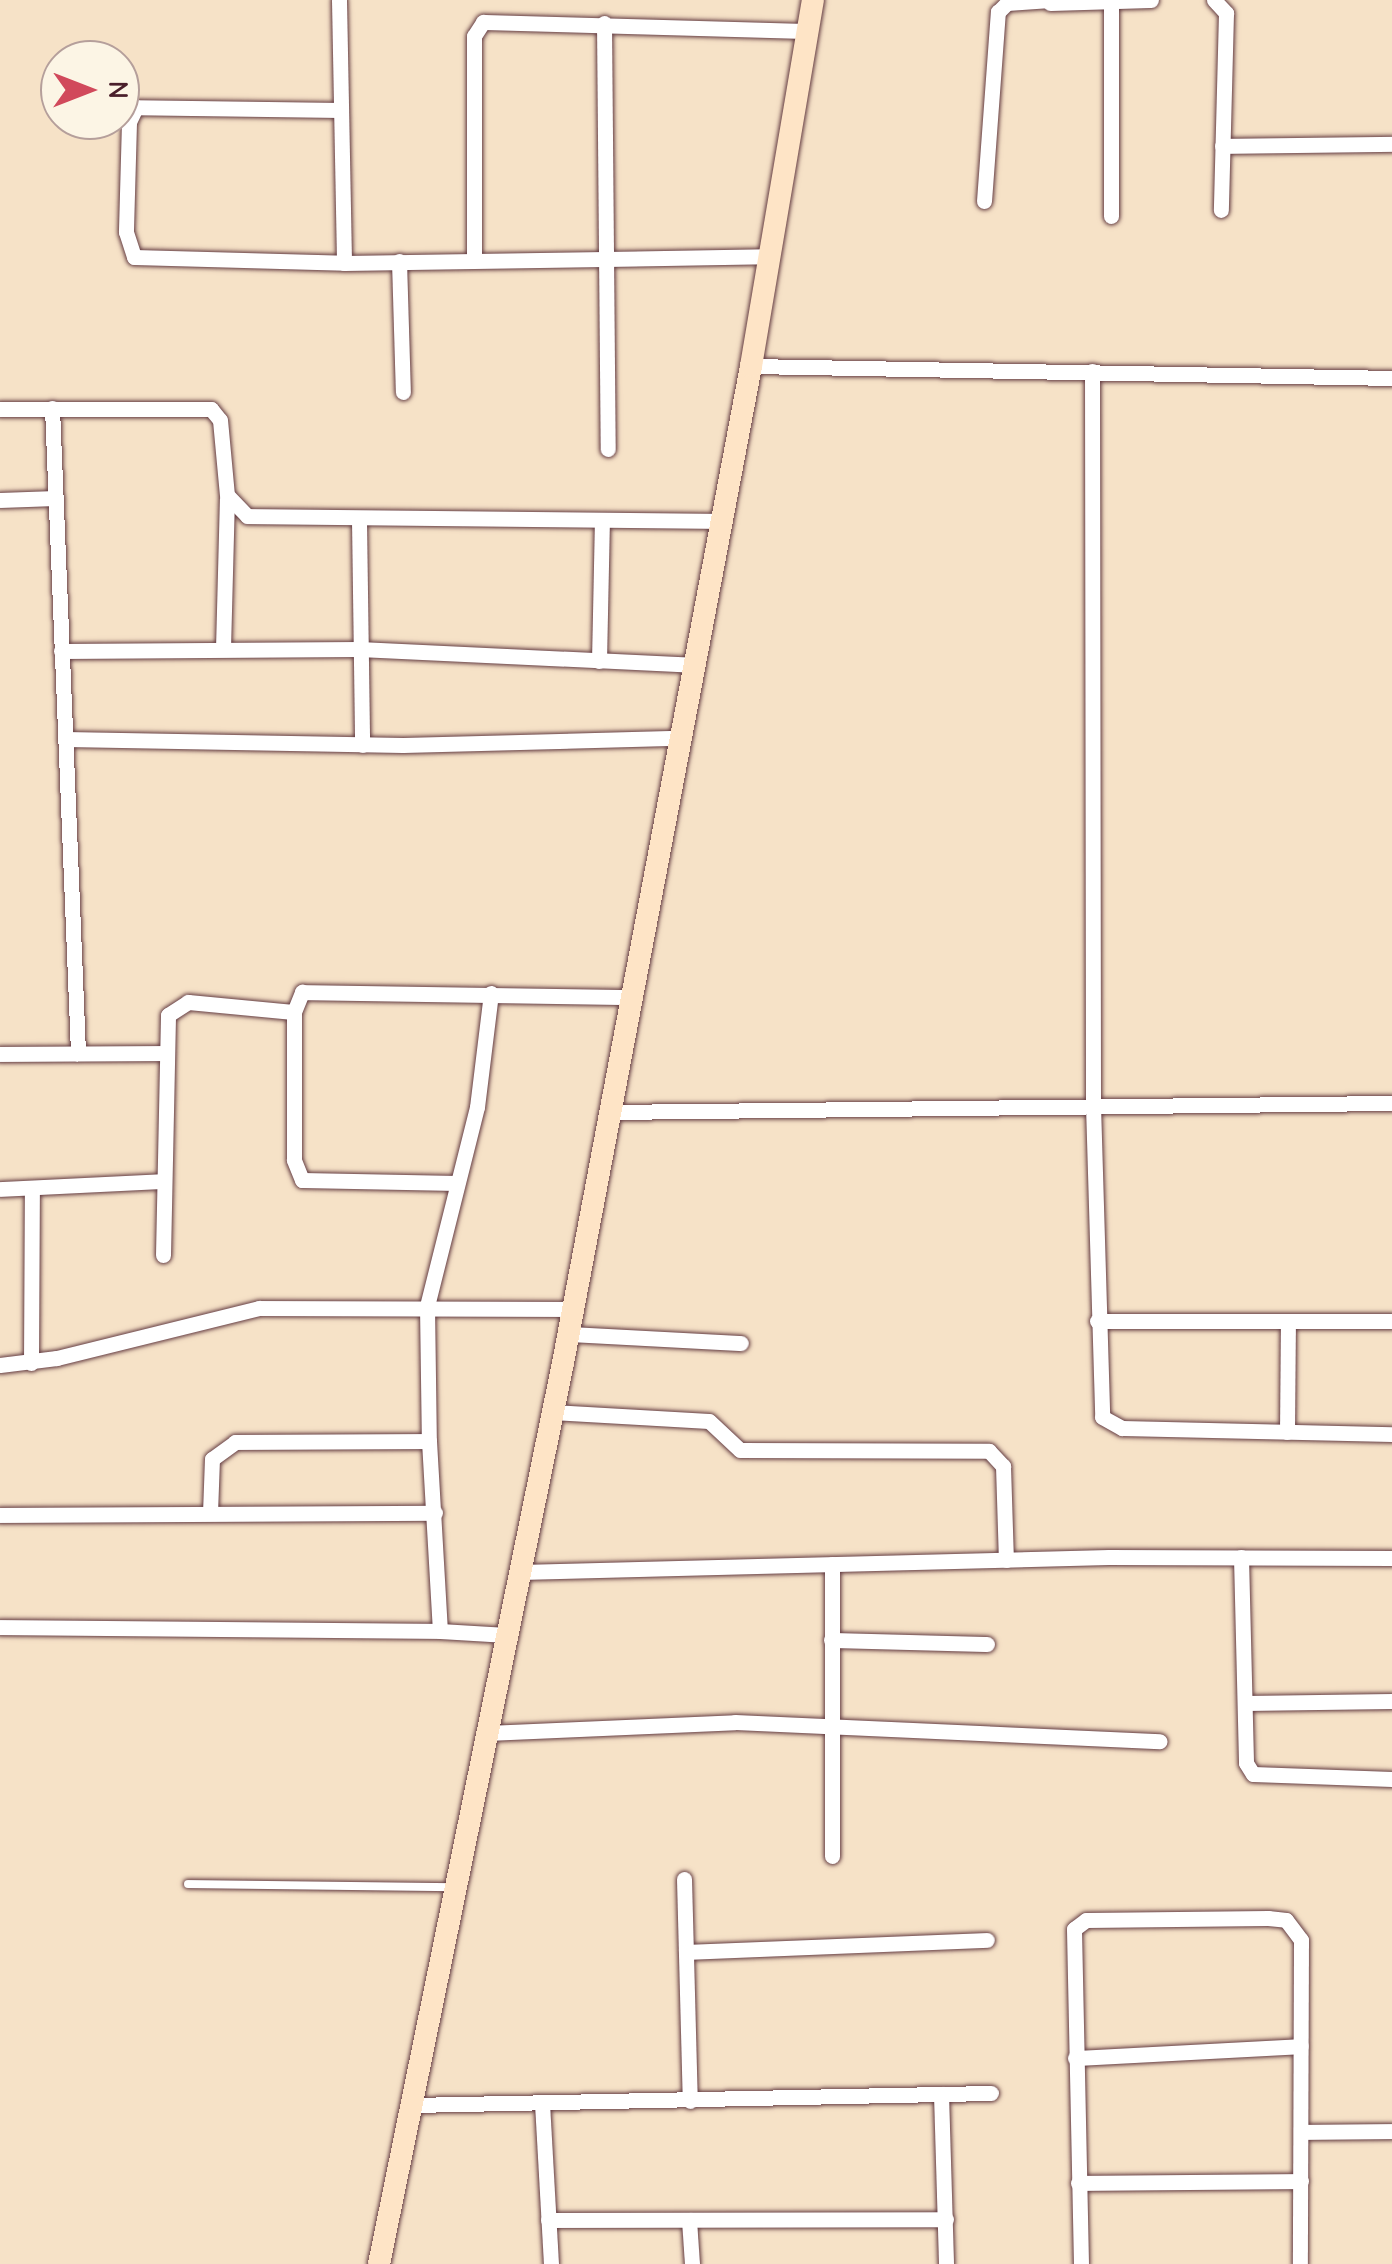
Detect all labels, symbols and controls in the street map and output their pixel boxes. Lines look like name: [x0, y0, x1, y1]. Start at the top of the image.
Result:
north arrow: [40, 40, 140, 140]
text: N: [102, 81, 134, 99]

